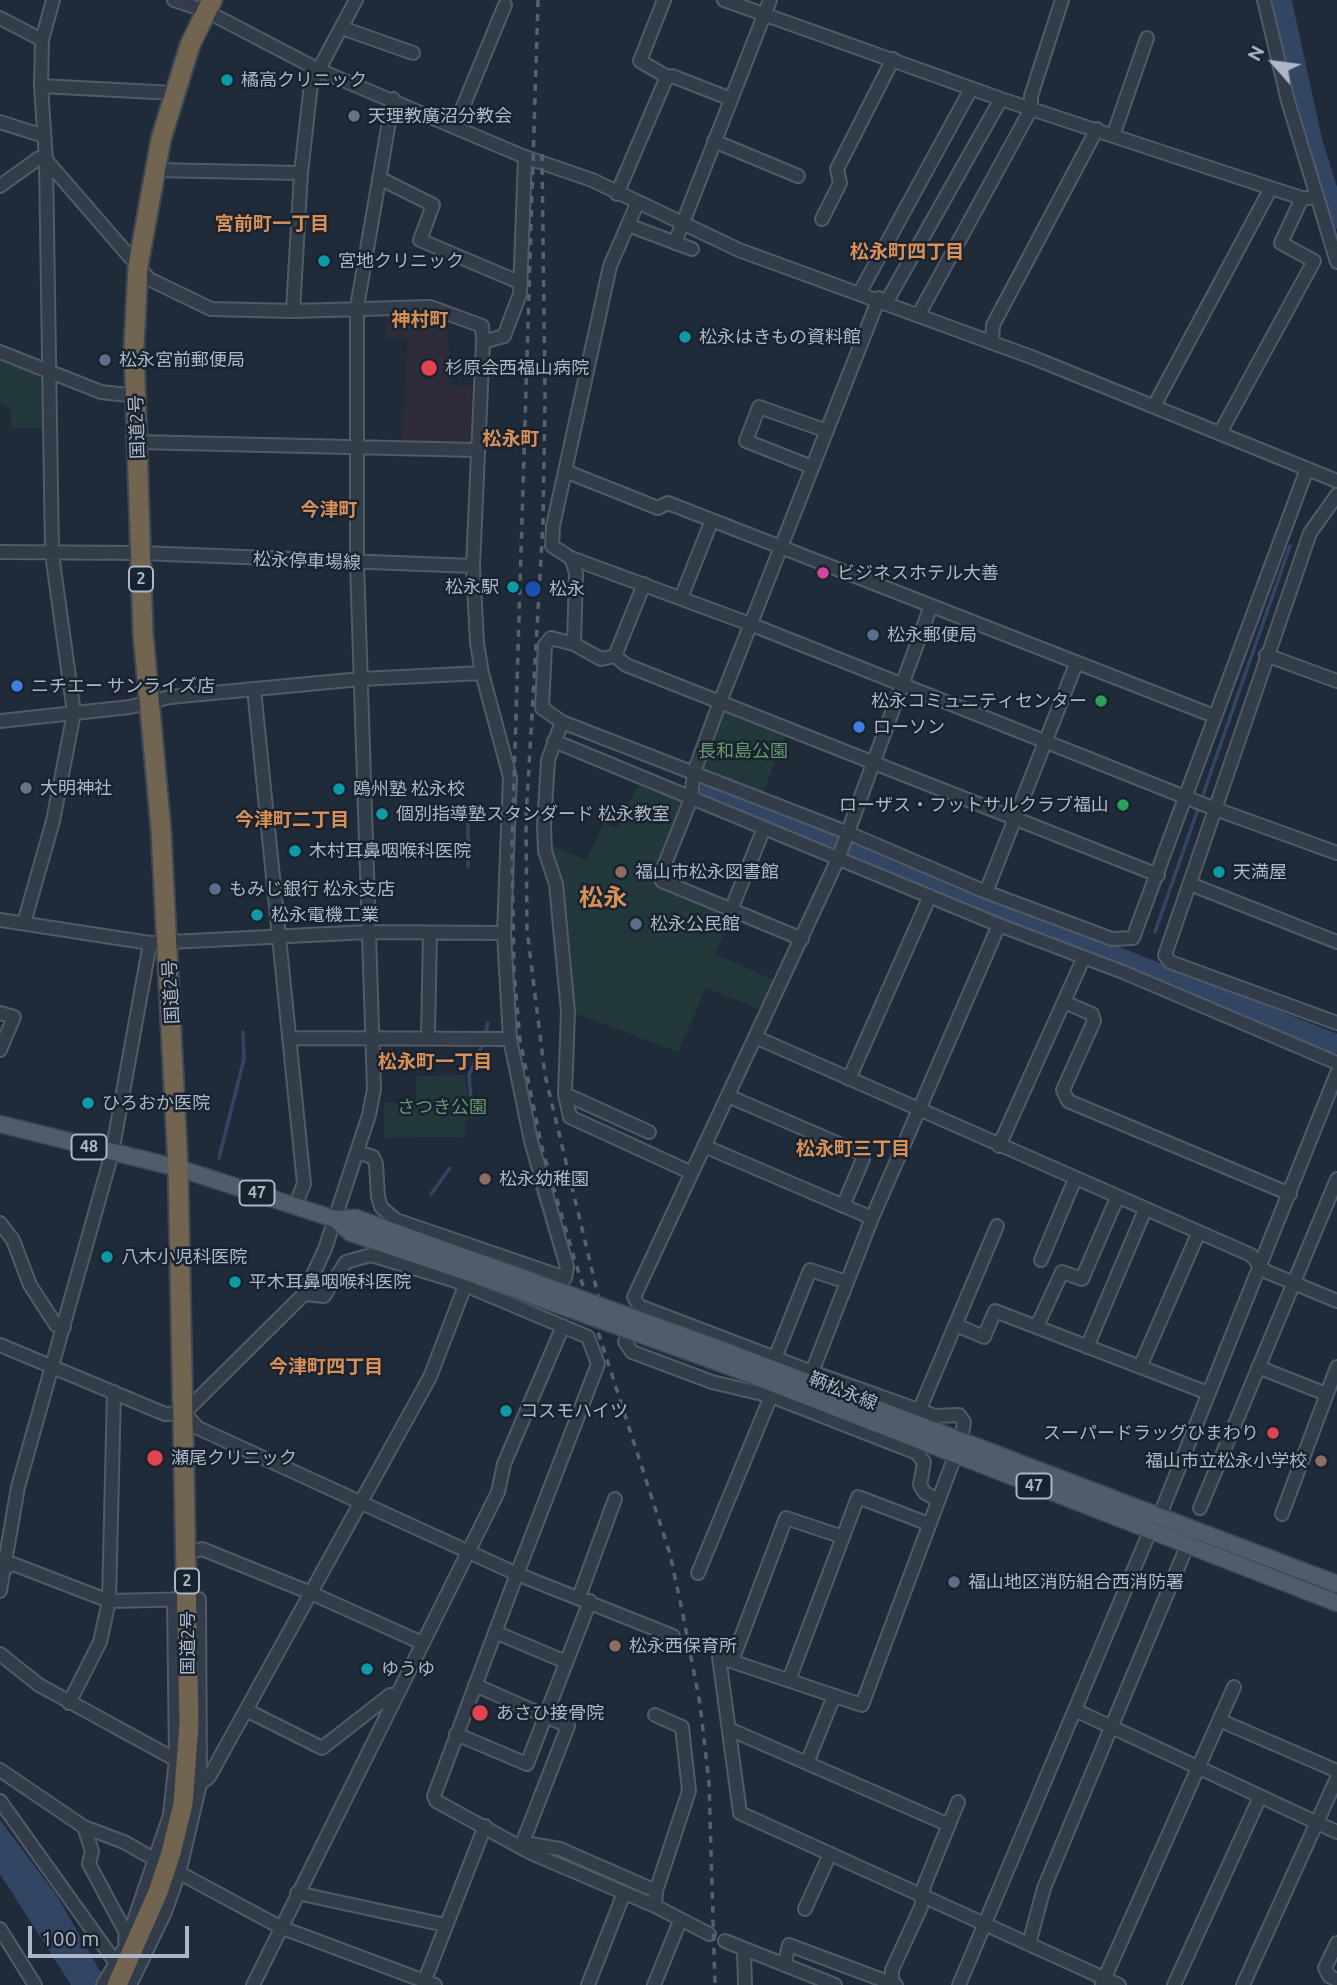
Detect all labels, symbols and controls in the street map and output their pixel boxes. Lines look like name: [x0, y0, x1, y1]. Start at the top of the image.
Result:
north arrow: [1239, 28, 1309, 98]
text: N: [1242, 42, 1269, 65]
place label: 橘高クリニック: [241, 69, 367, 91]
marker: 橘高クリニック: [219, 72, 235, 88]
place label: 天理教廣沼分教会: [368, 105, 512, 127]
marker: 天理教廣沼分教会: [346, 108, 362, 124]
district label: 宮前町一丁目: [215, 213, 329, 235]
district label: 松永町四丁目: [850, 241, 964, 263]
place label: 宮地クリニック: [338, 250, 464, 272]
marker: 宮地クリニック: [316, 253, 332, 269]
district label: 神村町: [392, 309, 448, 331]
place label: 松永はきもの資料館: [699, 326, 861, 348]
marker: 松永はきもの資料館: [677, 329, 693, 345]
place label: 松永宮前郵便局: [119, 349, 245, 371]
marker: 松永宮前郵便局: [97, 352, 113, 368]
place label: 杉原会西福山病院: [445, 357, 589, 379]
marker: 杉原会西福山病院: [419, 358, 439, 378]
street label: 国道2号: [125, 395, 149, 459]
district label: 松永町: [483, 428, 539, 450]
district label: 今津町: [301, 499, 357, 521]
street label: 松永停車場線: [253, 548, 361, 574]
place label: ビジネスホテル大善: [837, 562, 999, 584]
marker: ビジネスホテル大善: [815, 565, 831, 581]
road number: 2: [129, 566, 153, 592]
place label: 松永駅: [445, 576, 499, 598]
place label: 松永: [549, 578, 585, 600]
marker: 松永駅: [505, 579, 521, 595]
marker: 松永: [523, 579, 543, 599]
place label: 松永郵便局: [887, 624, 977, 646]
marker: 松永郵便局: [865, 627, 881, 643]
place label: ニチエー サンライズ店: [31, 675, 215, 697]
marker: ニチエー サンライズ店: [9, 678, 25, 694]
place label: 松永コミュニティセンター: [871, 690, 1087, 712]
marker: 松永コミュニティセンター: [1093, 693, 1109, 709]
place label: ローソン: [873, 716, 945, 738]
marker: ローソン: [851, 719, 867, 735]
park label: 長和島公園: [698, 740, 788, 762]
place label: 大明神社: [40, 777, 112, 799]
place label: 鴎州塾 松永校: [353, 778, 465, 800]
marker: 大明神社: [18, 780, 34, 796]
marker: 鴎州塾 松永校: [331, 781, 347, 797]
place label: ローザス・フットサルクラブ福山: [839, 794, 1109, 816]
marker: ローザス・フットサルクラブ福山: [1115, 797, 1131, 813]
place label: 個別指導塾スタンダード 松永教室: [396, 803, 670, 825]
marker: 個別指導塾スタンダード 松永教室: [374, 806, 390, 822]
district label: 今津町二丁目: [235, 809, 349, 831]
place label: 木村耳鼻咽喉科医院: [309, 840, 471, 862]
marker: 木村耳鼻咽喉科医院: [287, 843, 303, 859]
place label: 福山市松永図書館: [635, 861, 779, 883]
place label: 天満屋: [1233, 861, 1287, 883]
marker: 福山市松永図書館: [613, 864, 629, 880]
marker: 天満屋: [1211, 864, 1227, 880]
place label: もみじ銀行 松永支店: [229, 878, 395, 900]
marker: もみじ銀行 松永支店: [207, 881, 223, 897]
district label: 松永: [579, 884, 627, 912]
place label: 松永電機工業: [271, 904, 379, 926]
marker: 松永電機工業: [249, 907, 265, 923]
place label: 松永公民館: [650, 913, 740, 935]
marker: 松永公民館: [628, 916, 644, 932]
street label: 国道2号: [159, 959, 183, 1025]
district label: 松永町一丁目: [378, 1051, 492, 1073]
place label: ひろおか医院: [102, 1092, 210, 1114]
marker: ひろおか医院: [80, 1095, 96, 1111]
park label: さつき公園: [397, 1096, 487, 1118]
road number: 48: [72, 1134, 106, 1160]
district label: 松永町三丁目: [796, 1138, 910, 1160]
place label: 松永幼稚園: [499, 1168, 589, 1190]
marker: 松永幼稚園: [477, 1171, 493, 1187]
road number: 47: [240, 1180, 274, 1205]
place label: 八木小児科医院: [121, 1246, 247, 1268]
marker: 八木小児科医院: [99, 1249, 115, 1265]
place label: 平木耳鼻咽喉科医院: [249, 1271, 411, 1293]
marker: 平木耳鼻咽喉科医院: [227, 1274, 243, 1290]
district label: 今津町四丁目: [269, 1356, 383, 1378]
street label: 鞆松永線: [806, 1368, 880, 1414]
place label: コスモハイツ: [520, 1400, 628, 1422]
marker: コスモハイツ: [498, 1403, 514, 1419]
place label: スーパードラッグひまわり: [1043, 1422, 1259, 1444]
marker: スーパードラッグひまわり: [1265, 1425, 1281, 1441]
place label: 瀬尾クリニック: [171, 1447, 297, 1469]
marker: 瀬尾クリニック: [145, 1448, 165, 1468]
place label: 福山市立松永小学校: [1145, 1450, 1307, 1472]
marker: 福山市立松永小学校: [1313, 1453, 1329, 1469]
road number: 47: [1016, 1474, 1052, 1498]
road number: 2: [175, 1568, 199, 1594]
place label: 福山地区消防組合西消防署: [968, 1571, 1184, 1593]
marker: 福山地区消防組合西消防署: [946, 1574, 962, 1590]
street label: 国道2号: [177, 1611, 199, 1675]
place label: 松永西保育所: [629, 1635, 737, 1657]
marker: 松永西保育所: [607, 1638, 623, 1654]
place label: ゆうゆ: [381, 1658, 435, 1680]
marker: ゆうゆ: [359, 1661, 375, 1677]
place label: あさひ接骨院: [496, 1702, 604, 1724]
marker: あさひ接骨院: [470, 1703, 490, 1723]
scale bar: [32, 1912, 192, 1956]
text: 100 m: [41, 1926, 99, 1950]

